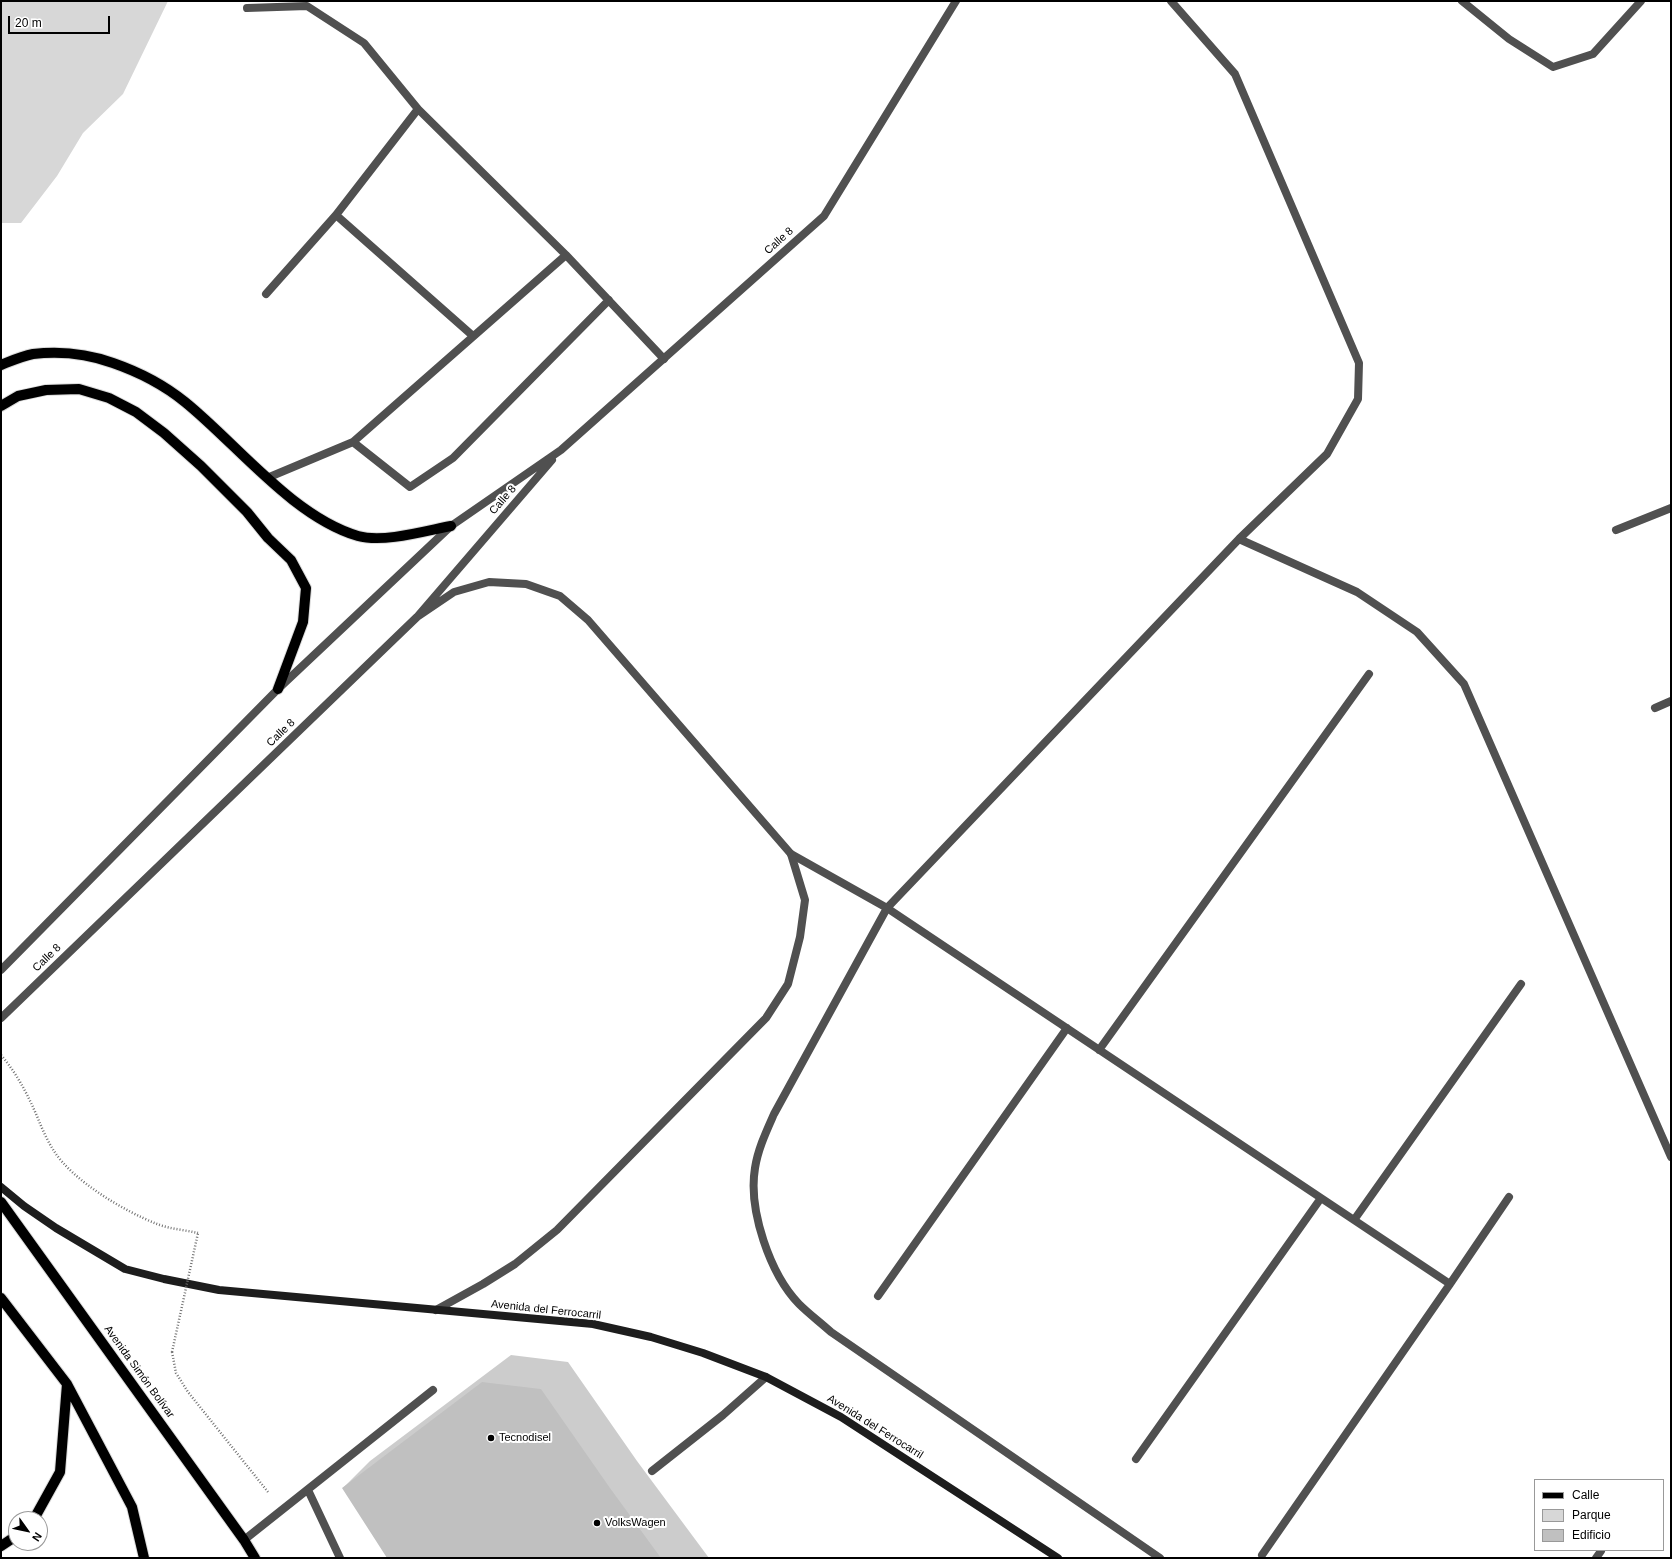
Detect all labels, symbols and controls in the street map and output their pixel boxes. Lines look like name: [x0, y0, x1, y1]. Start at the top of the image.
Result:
scale bar: [10, 8, 112, 34]
text: 20 m: [15, 16, 42, 30]
street label: Calle 8: [762, 225, 796, 257]
street label: Calle 8: [487, 483, 519, 517]
street label: Calle 8: [264, 716, 298, 750]
street label: Calle 8: [30, 941, 64, 975]
street label: Avenida del Ferrocarril: [490, 1298, 602, 1322]
street label: Avenida Simón Bolívar: [101, 1323, 177, 1421]
street label: Avenida del Ferrocarril: [825, 1392, 925, 1462]
place label: Tecnodisel: [499, 1431, 551, 1445]
marker: Tecnodisel: [486, 1433, 496, 1443]
legend: [1534, 1479, 1664, 1551]
text: Calle: [1572, 1488, 1599, 1502]
text: Parque: [1572, 1508, 1611, 1522]
north arrow: [8, 1511, 48, 1551]
place label: VolksWagen: [605, 1516, 666, 1530]
marker: VolksWagen: [592, 1518, 602, 1528]
text: Edificio: [1572, 1528, 1611, 1542]
text: N: [30, 1530, 44, 1544]

